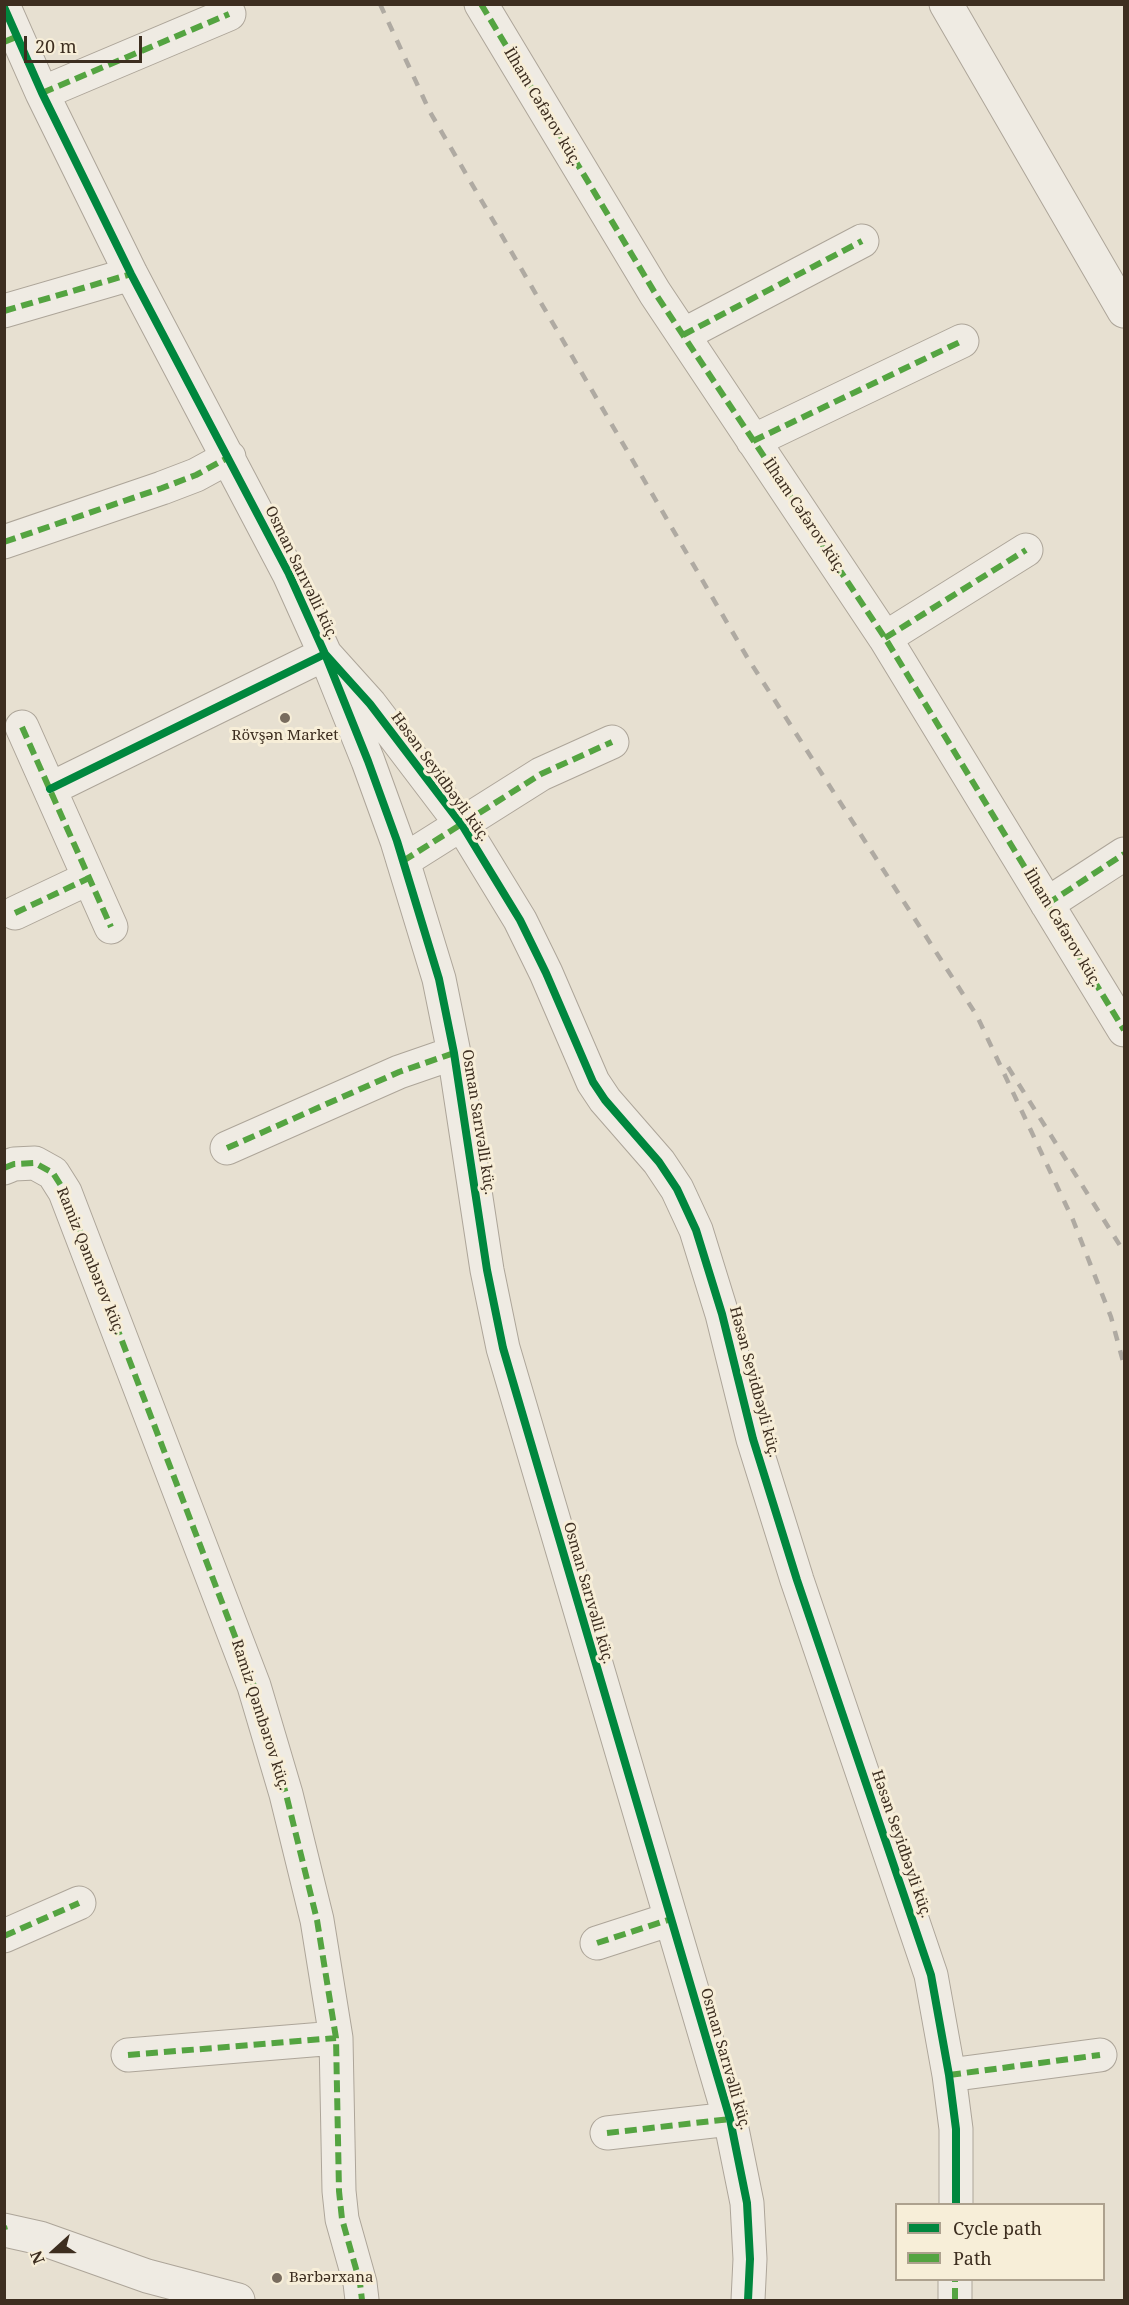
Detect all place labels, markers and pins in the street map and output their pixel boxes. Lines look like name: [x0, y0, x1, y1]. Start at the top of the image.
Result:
marker: Rövşən Market: [278, 711, 292, 725]
place label: Rövşən Market: [232, 727, 338, 745]
place label: Bərbərxana: [289, 2269, 373, 2287]
marker: Bərbərxana: [270, 2271, 284, 2285]

